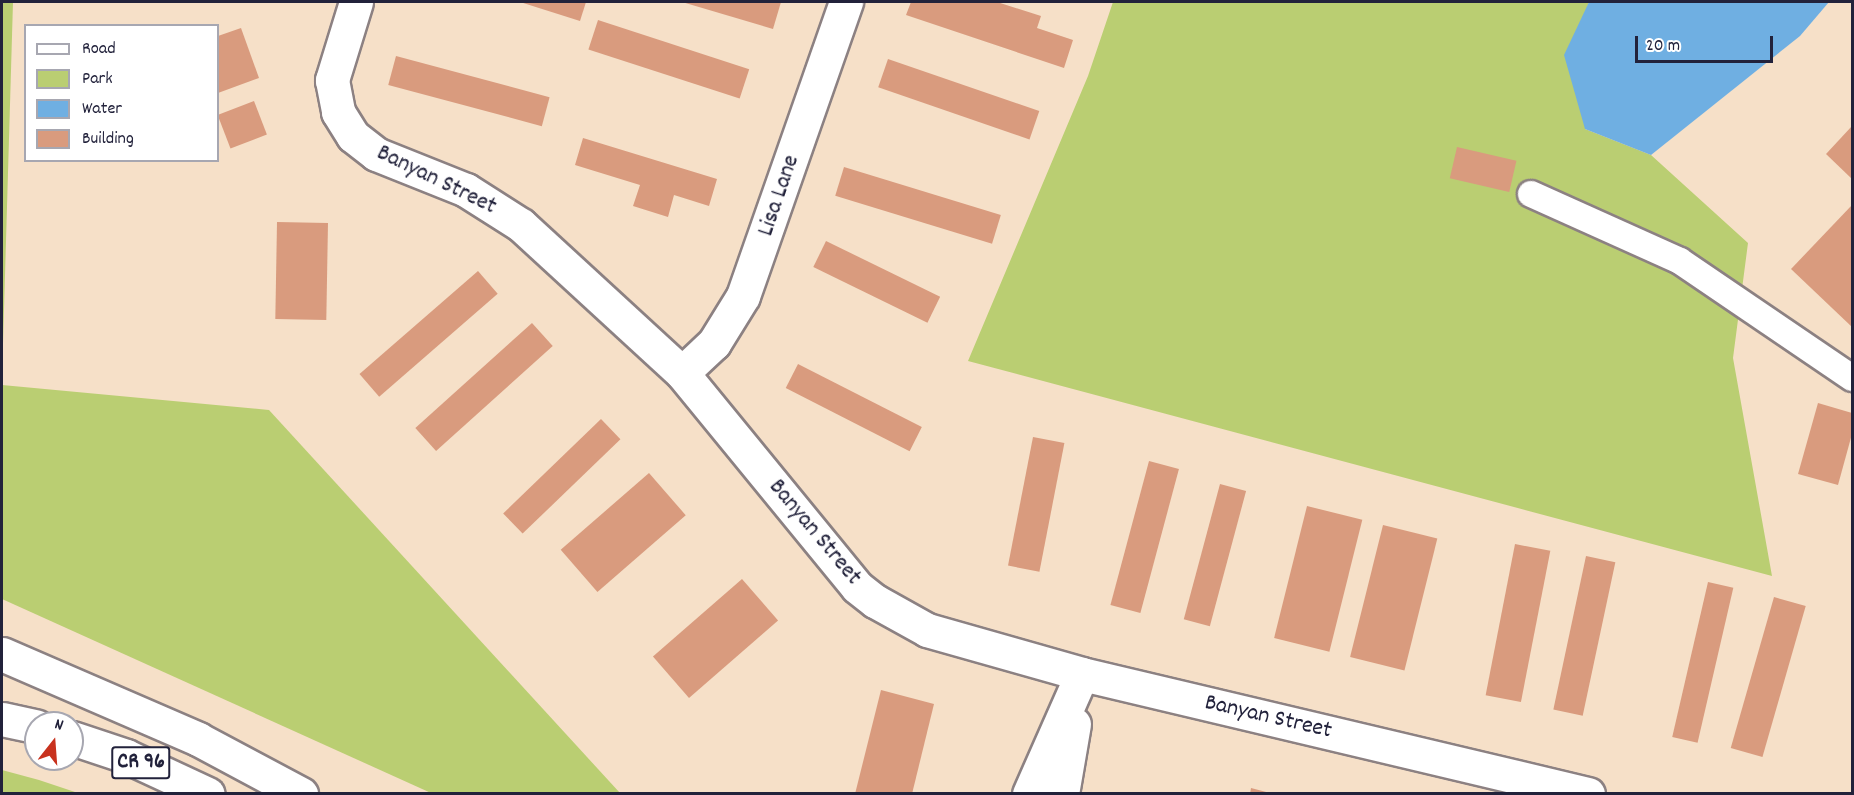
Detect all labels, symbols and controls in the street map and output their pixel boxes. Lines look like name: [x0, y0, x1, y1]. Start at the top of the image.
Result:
legend: [24, 24, 219, 162]
scale bar: [1638, 24, 1776, 62]
text: 20 m: [1646, 34, 1680, 59]
text: Road: [82, 37, 116, 62]
text: Park: [82, 67, 113, 92]
text: Water: [82, 97, 122, 122]
text: Building: [82, 127, 134, 152]
street label: Banyan Street: [371, 140, 501, 222]
street label: Lisa Lane: [753, 152, 807, 240]
street label: Banyan Street: [761, 474, 867, 592]
street label: Banyan Street: [1202, 689, 1334, 747]
north arrow: [24, 711, 84, 771]
text: N: [52, 713, 66, 737]
road number: CR 96: [111, 744, 171, 782]

